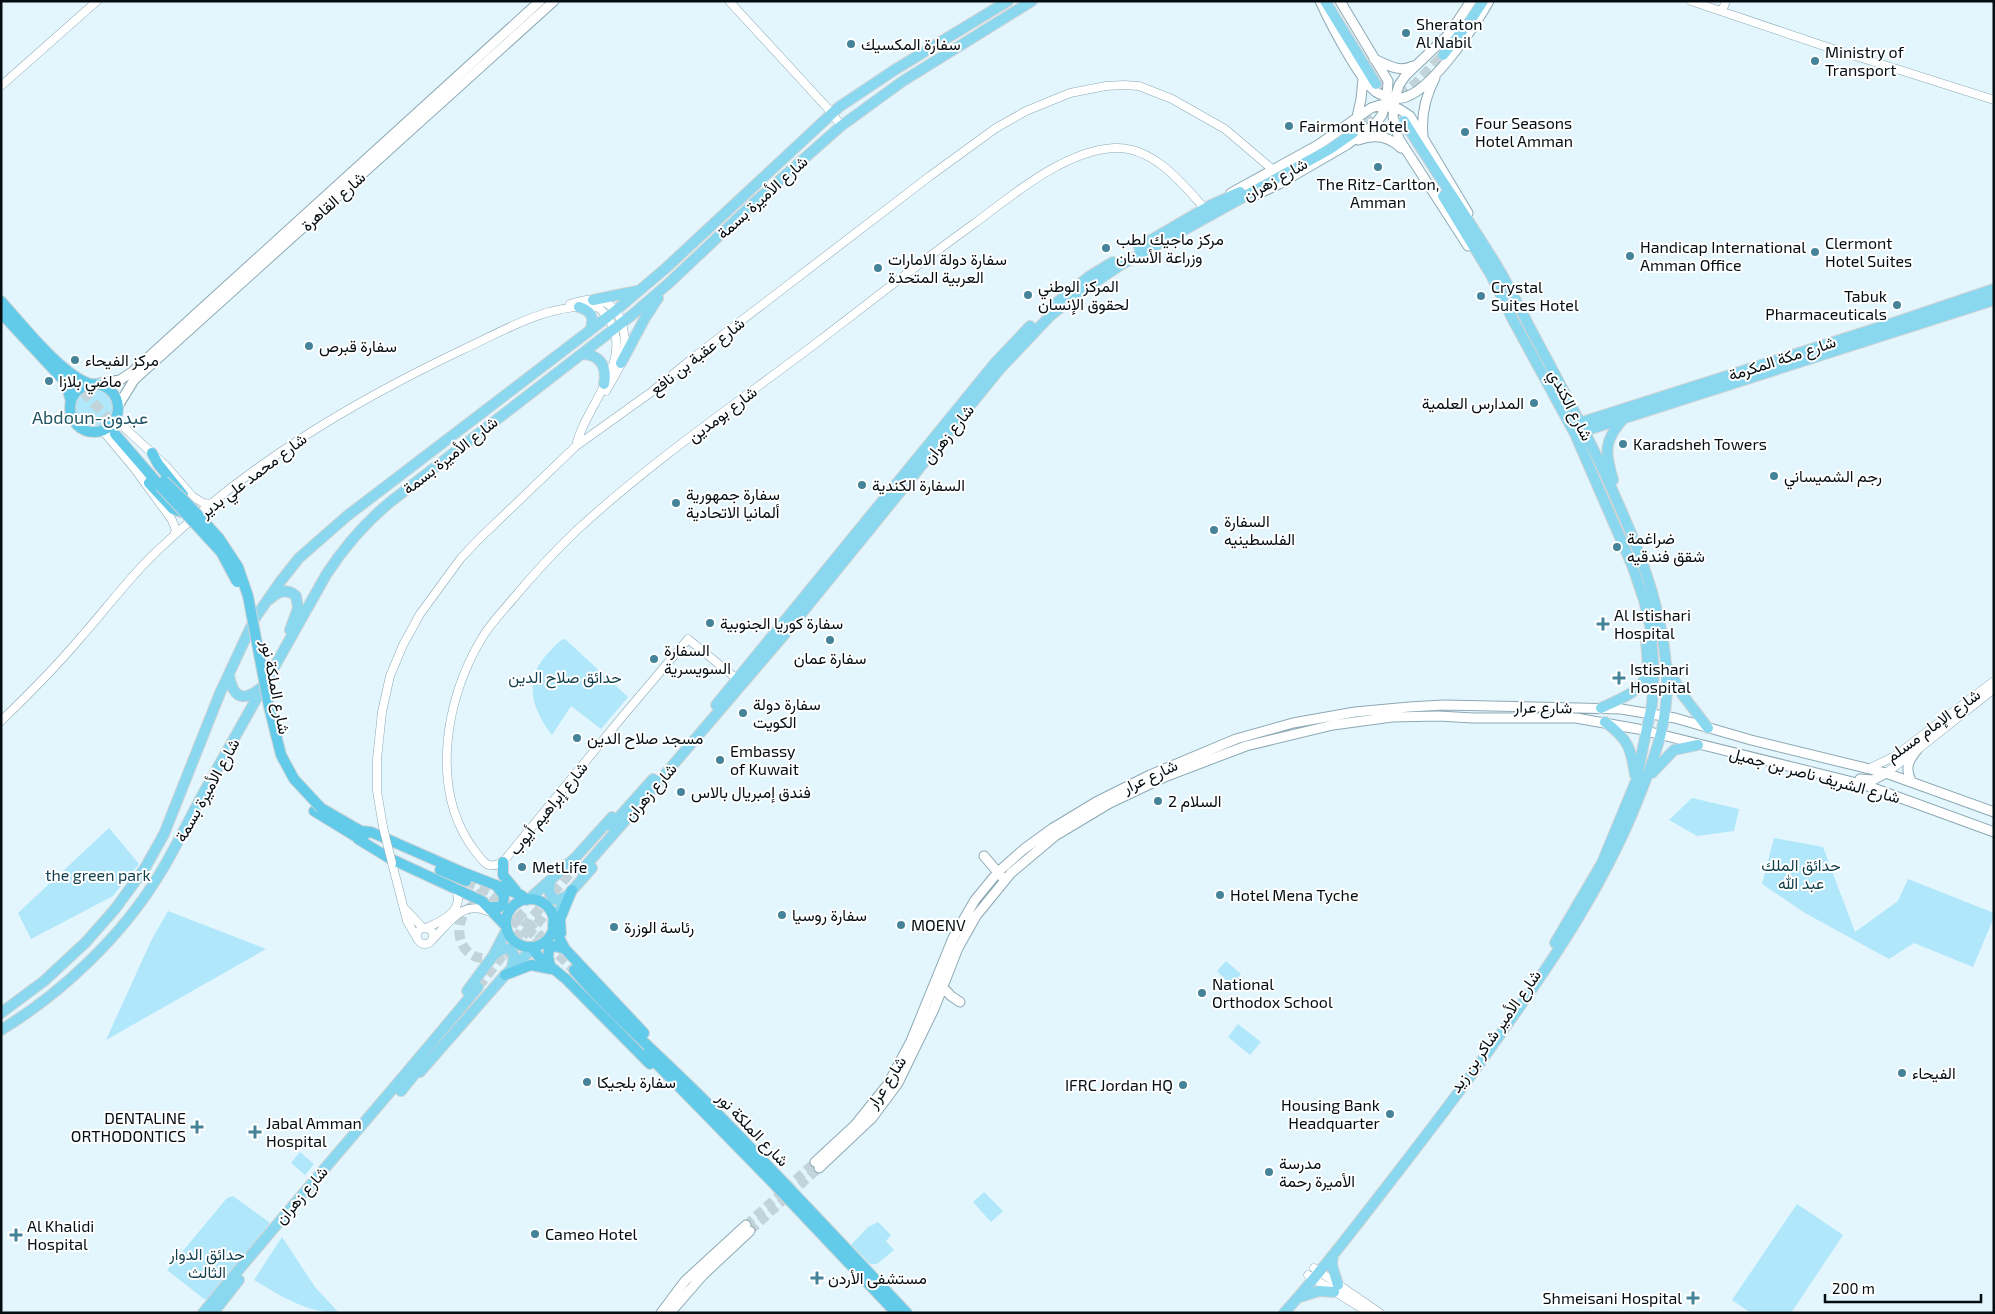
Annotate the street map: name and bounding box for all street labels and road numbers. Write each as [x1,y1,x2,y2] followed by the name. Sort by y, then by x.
[713,151,813,244] street label: شارع الأميرة بسمة
[1239,153,1312,207] street label: شارع زهران
[297,167,371,237] street label: شارع القاهرة
[646,313,750,401] street label: شارع عقبة بن نافع
[1726,331,1839,387] street label: شارع مكة المكرمة
[1541,366,1597,446] street label: شارع الكندي
[683,381,762,448] street label: شارع بومدين
[918,400,980,469] street label: شارع زهران
[398,412,503,500] street label: شارع الأميرة بسمة
[195,428,313,526] street label: شارع محمد علي بدير
[255,637,295,736] street label: شارع الملكة نور
[1882,684,1985,768] street label: شارع الإمام مسلم
[1513,696,1572,720] street label: شارع عرار
[170,735,245,846] street label: شارع الأميرة بسمة
[1727,743,1903,809] street label: شارع الشريف ناصر بن جميل
[1118,755,1182,800] street label: شارع عرار
[504,757,593,860] street label: شارع إبراهيم أيوب
[619,759,682,827] street label: شارع زهران
[1445,966,1547,1098] street label: شارع الأمير شاكر بن زيد
[861,1052,912,1114] street label: شارع عرار
[710,1087,793,1172] street label: شارع الملكة نور
[270,1162,333,1230] street label: شارع زهران

